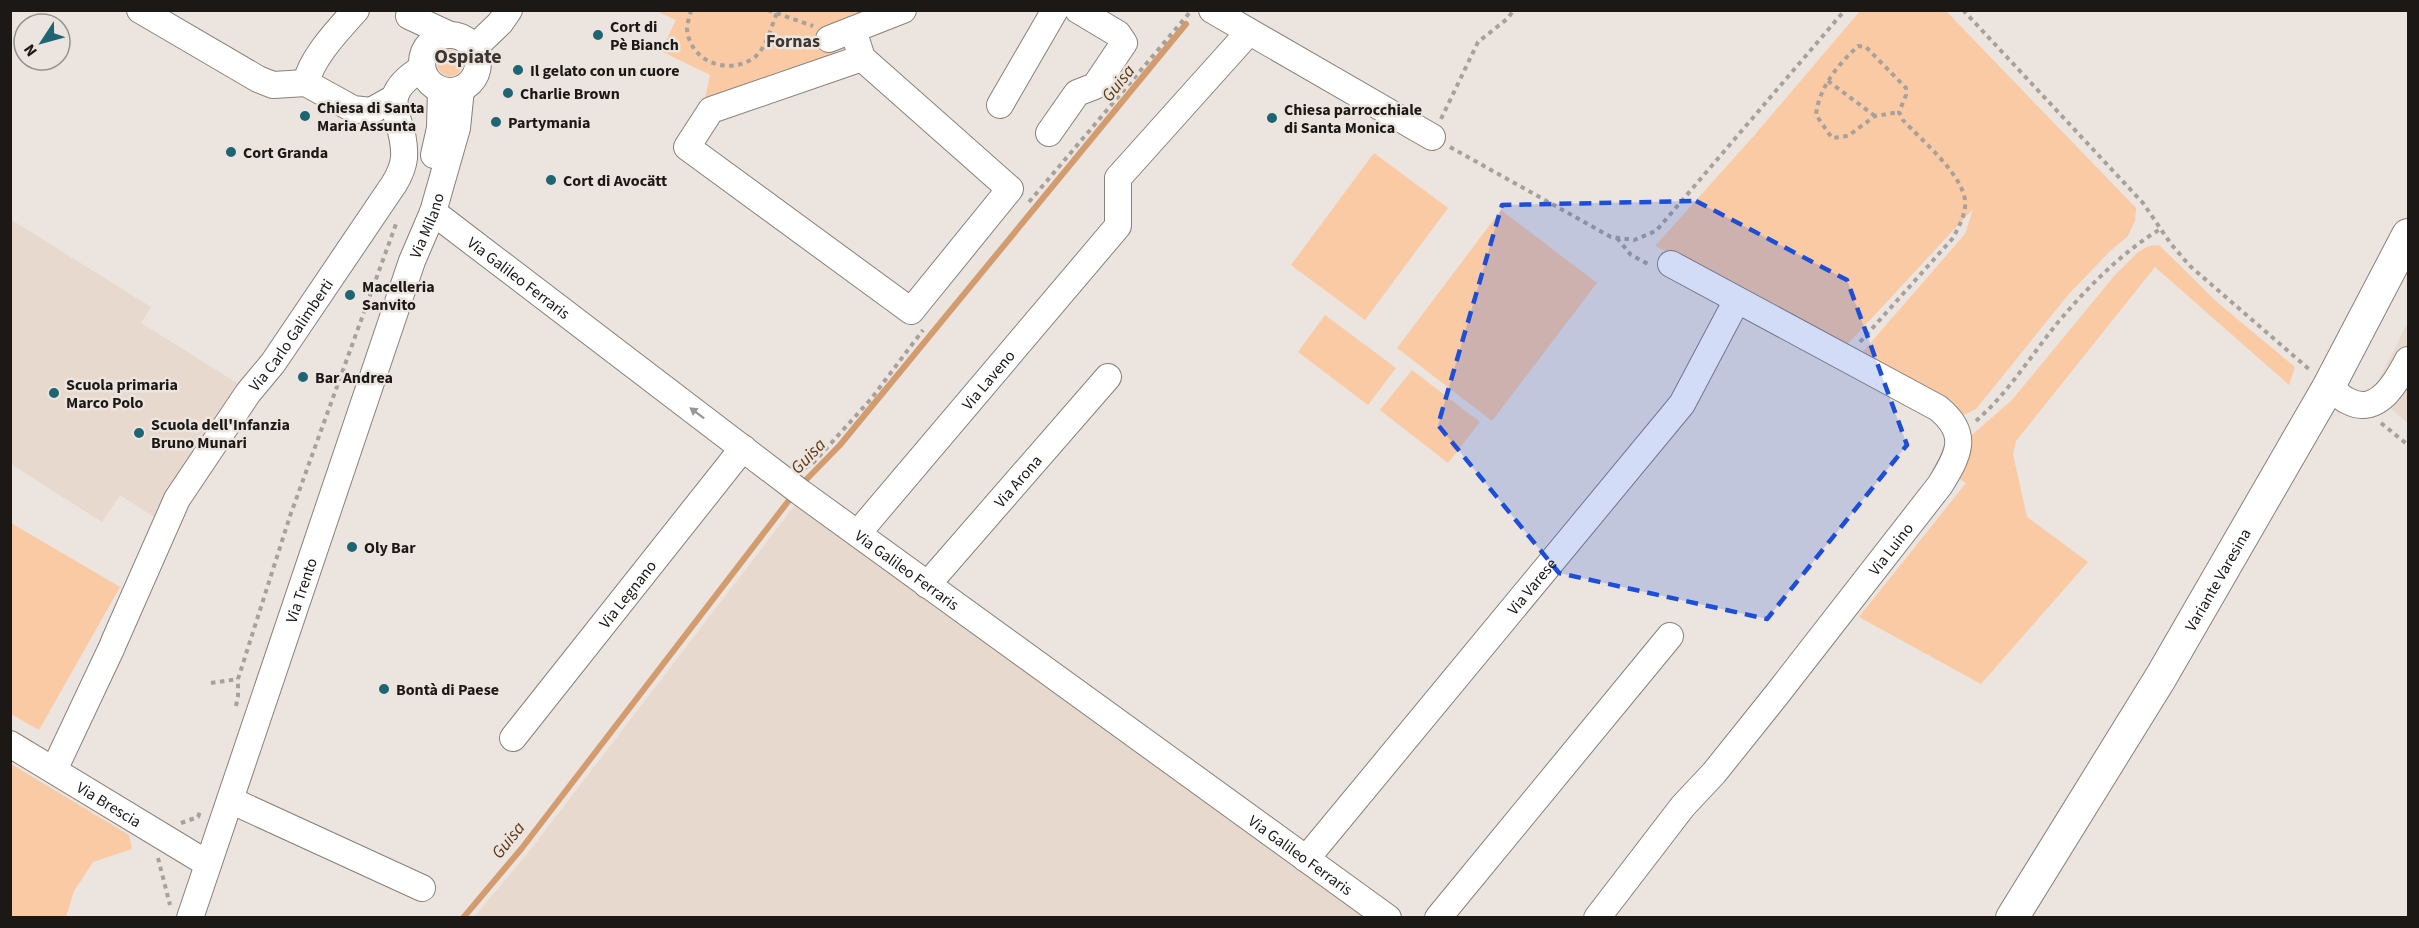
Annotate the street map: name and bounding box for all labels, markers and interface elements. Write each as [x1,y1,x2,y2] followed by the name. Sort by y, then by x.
[12,12,72,72] north arrow
[610,16,679,56] place label: Cort di Pè Bianch
[591,28,605,42] marker: Cort di Pè Bianch
[766,29,820,54] district label: Fornas
[19,39,43,61] text: N
[434,43,502,71] district label: Ospiate
[1096,59,1141,107] water label: Guisa
[530,60,679,82] place label: Il gelato con un cuore
[511,63,525,77] marker: Il gelato con un cuore
[520,83,620,105] place label: Charlie Brown
[501,86,515,100] marker: Charlie Brown
[317,97,424,137] place label: Chiesa di Santa Maria Assunta
[1284,99,1422,139] place label: Chiesa parrocchiale di Santa Monica
[298,109,312,123] marker: Chiesa di Santa Maria Assunta
[1265,111,1279,125] marker: Chiesa parrocchiale di Santa Monica
[508,112,590,134] place label: Partymania
[489,115,503,129] marker: Partymania
[243,142,328,164] place label: Cort Granda
[224,145,238,159] marker: Cort Granda
[563,170,667,192] place label: Cort di Avocätt
[544,173,558,187] marker: Cort di Avocätt
[404,190,450,262] street label: Via Milano
[462,232,574,325] street label: Via Galileo Ferraris
[244,275,339,396] street label: Via Carlo Galimberti
[362,276,435,316] place label: Macelleria Sanvito
[343,288,357,302] marker: Macelleria Sanvito
[957,346,1020,415] street label: Via Laveno
[315,367,393,389] place label: Bar Andrea
[296,370,310,384] marker: Bar Andrea
[66,374,178,414] place label: Scuola primaria Marco Polo
[47,386,61,400] marker: Scuola primaria Marco Polo
[689,408,704,420] one-way arrow
[151,414,290,454] place label: Scuola dell'Infanzia Bruno Munari
[132,426,146,440] marker: Scuola dell'Infanzia Bruno Munari
[785,433,832,480] water label: Guisa
[989,451,1047,513] street label: Via Arona
[1864,518,1919,580] street label: Via Luino
[2180,524,2257,635] street label: Variante Varesina
[850,525,964,616] street label: Via Galileo Ferraris
[364,537,416,559] place label: Oly Bar
[345,540,359,554] marker: Oly Bar
[1502,554,1562,620] street label: Via Varese
[281,555,323,626] street label: Via Trento
[594,556,662,633] street label: Via Legnano
[396,679,499,701] place label: Bontà di Paese
[377,682,391,696] marker: Bontà di Paese
[72,777,145,833] street label: Via Brescia
[1244,810,1357,901] street label: Via Galileo Ferraris
[486,816,531,864] water label: Guisa

